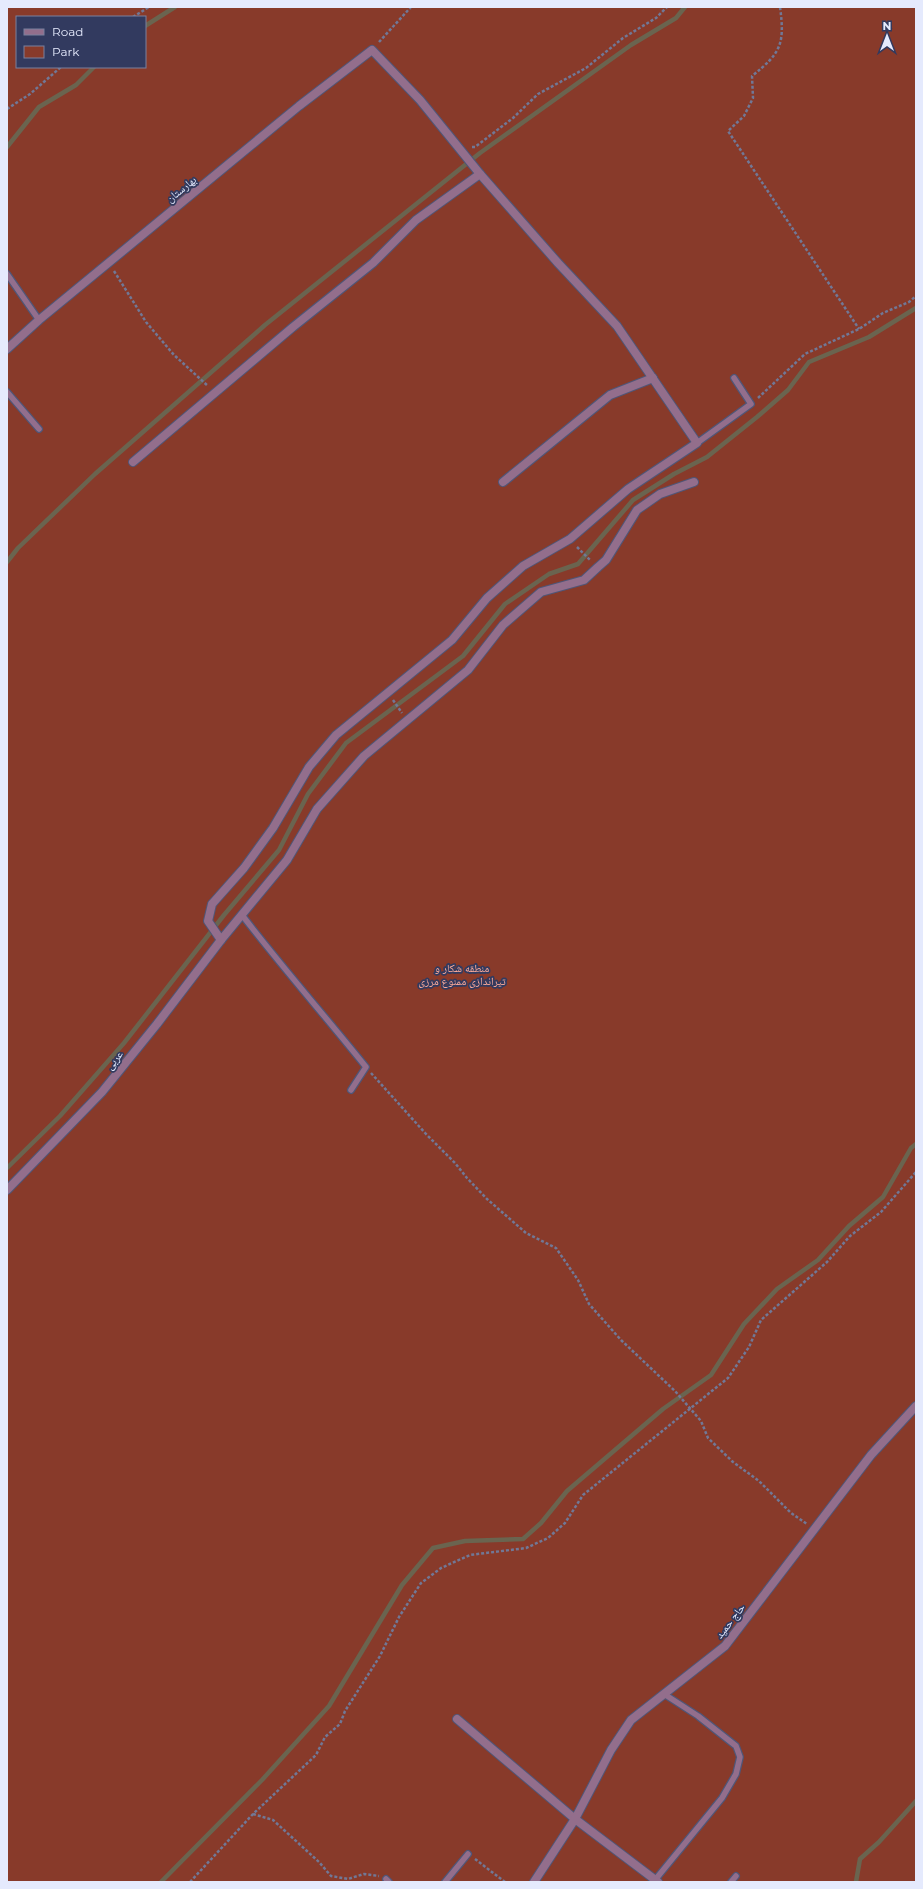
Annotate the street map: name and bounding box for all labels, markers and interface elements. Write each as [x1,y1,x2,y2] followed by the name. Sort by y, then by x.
[16,16,146,68] legend
[867,16,907,56] north arrow
[883,19,891,33] text: N
[52,24,83,39] text: Road
[52,44,80,59] text: Park
[163,173,199,205] street label: بهارستان
[418,961,507,988] park label: منطقه شکار و تیراندازی ممنوع مرزی
[102,1047,126,1072] street label: عربی
[712,1601,748,1641] street label: حاج حمید

